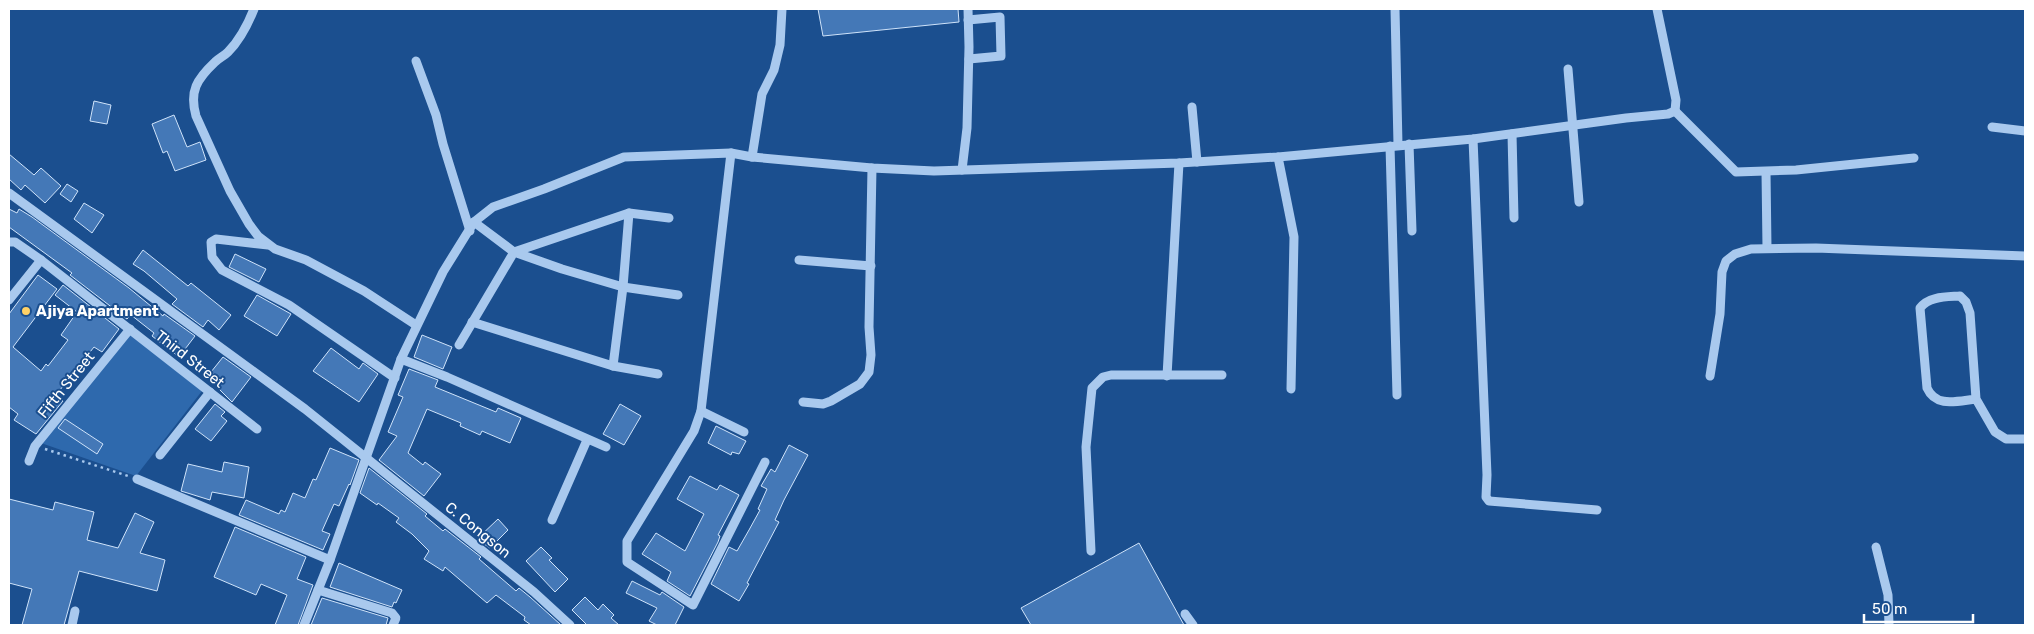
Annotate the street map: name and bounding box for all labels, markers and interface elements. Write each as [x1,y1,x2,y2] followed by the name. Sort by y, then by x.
[36,302,159,320] place label: Ajiya Apartment
[20,305,32,317] marker: Ajiya Apartment
[152,326,228,392] street label: Third Street
[34,348,98,422] street label: Fifth Street
[442,498,514,562] street label: C. Congson
[1864,592,1973,624] scale bar
[1872,600,1907,618] text: 50 m

